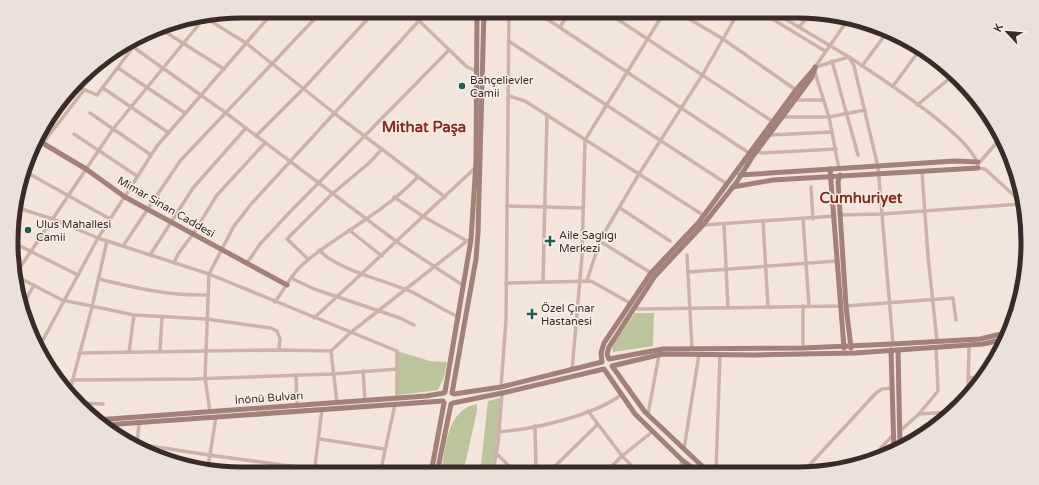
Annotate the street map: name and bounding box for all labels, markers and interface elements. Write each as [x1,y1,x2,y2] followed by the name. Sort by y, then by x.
[987,12,1027,52] north arrow
[991,21,1006,34] text: K
[470,74,534,100] place label: Bahçelievler Camii
[457,81,467,91] marker: Bahçelievler Camii
[382,118,466,137] district label: Mithat Paşa
[115,174,217,240] street label: Mimar Sinan Caddesi
[819,189,903,208] district label: Cumhuriyet
[36,218,111,244] place label: Ulus Mahallesi Camii
[23,225,33,235] marker: Ulus Mahallesi Camii
[559,229,617,255] place label: Aile Saglıgı Merkezi
[544,235,556,247] marker: Aile Saglıgı Merkezi
[541,302,595,328] place label: Özel Çınar Hastanesi
[526,308,538,320] marker: Özel Çınar Hastanesi
[234,389,304,407] street label: İnönü Bulvarı

